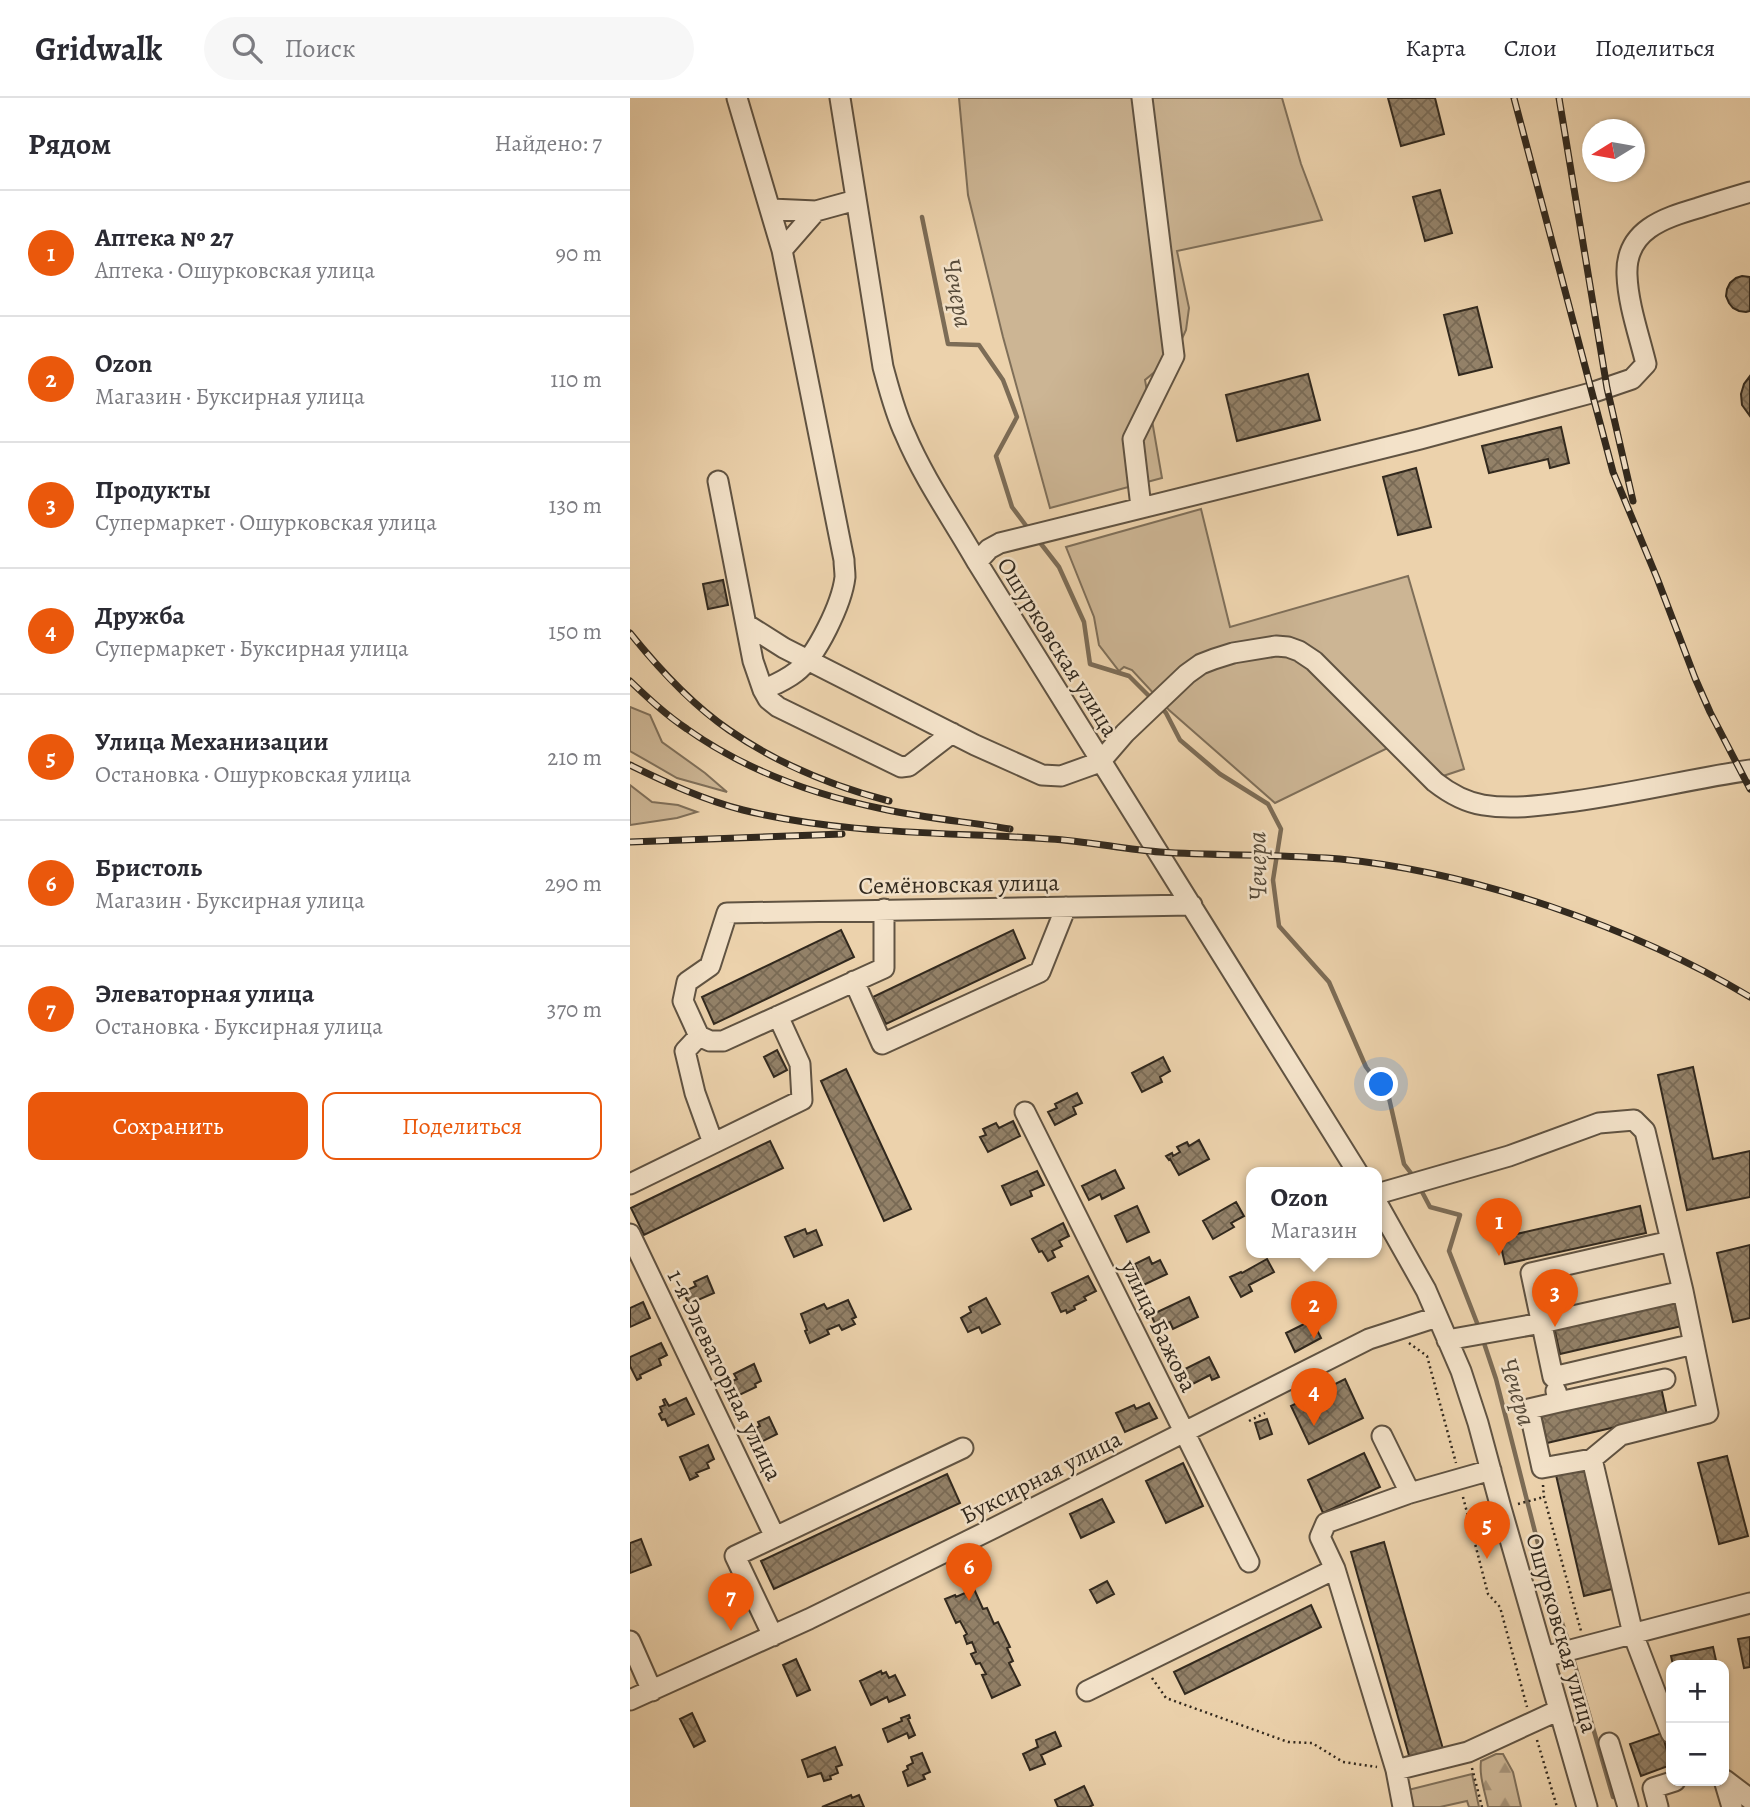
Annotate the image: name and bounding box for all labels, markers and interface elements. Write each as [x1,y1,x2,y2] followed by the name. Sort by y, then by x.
[204,17,694,80] search box
[35,26,162,71] text: Gridwalk
[228,29,266,67] icon: search
[284,31,356,66] text: Поиск
[1405,32,1466,64] text: Карта
[1504,32,1557,64] text: Слои
[1595,32,1715,64] text: Поделиться
[1582,119,1645,182] north arrow
[28,124,111,164] text: Рядом
[495,128,602,159] text: Найдено: 7
[95,220,234,255] text: Аптека № 27
[47,238,55,269] text: 1
[556,238,602,269] text: 90 m
[95,255,375,286] text: Аптека · Ошурковская улица
[934,256,981,331] water label: Чечера
[95,346,153,381] text: Ozon
[45,364,57,395] text: 2
[550,364,602,395] text: 110 m
[95,381,365,412] text: Магазин · Буксирная улица
[95,472,211,507] text: Продукты
[46,490,56,521] text: 3
[549,490,602,521] text: 130 m
[95,507,437,538] text: Супермаркет · Ошурковская улица
[990,551,1126,743] street label: Ошурковская улица
[95,598,185,633] text: Дружба
[46,616,56,647] text: 4
[548,616,602,647] text: 150 m
[95,633,409,664] text: Супермаркет · Буксирная улица
[95,724,329,759] text: Улица Механизации
[46,742,56,773] text: 5
[547,742,602,773] text: 210 m
[95,759,411,790] text: Остановка · Ошурковская улица
[1239,831,1276,901] water label: Чечера
[95,850,202,885] text: Бристоль
[858,866,1060,902] street label: Семёновская улица
[46,868,56,899] text: 6
[545,868,602,899] text: 290 m
[95,885,365,916] text: Магазин · Буксирная улица
[95,976,314,1011] text: Элеваторная улица
[46,994,56,1025] text: 7
[547,994,602,1025] text: 370 m
[95,1011,383,1042] text: Остановка · Буксирная улица
[1364,1067,1398,1101] your location
[28,1092,308,1160] button: Сохранить
[322,1092,602,1160] button: Поделиться
[1246,1167,1382,1258] popup
[1271,1180,1328,1215] text: Ozon
[1476,1198,1522,1256] pin: 1
[1271,1215,1357,1246] text: Магазин
[1113,1254,1205,1398] street label: улица Бажова
[660,1264,790,1486] street label: 1-я Элеваторная улица
[1532,1269,1578,1327] pin: 3
[1291,1281,1337,1339] pin: 2
[1491,1354,1544,1430] water label: Чечера
[1291,1368,1337,1426] pin: 4
[955,1423,1127,1531] street label: Буксирная улица
[1464,1501,1510,1559] pin: 5
[1518,1529,1606,1737] street label: Ошурковская улица
[946,1543,992,1601] pin: 6
[708,1573,754,1631] pin: 7
[1666,1660,1729,1786] map controls
[1666,1660,1729,1723] button: +
[1666,1723,1729,1786] button: −

